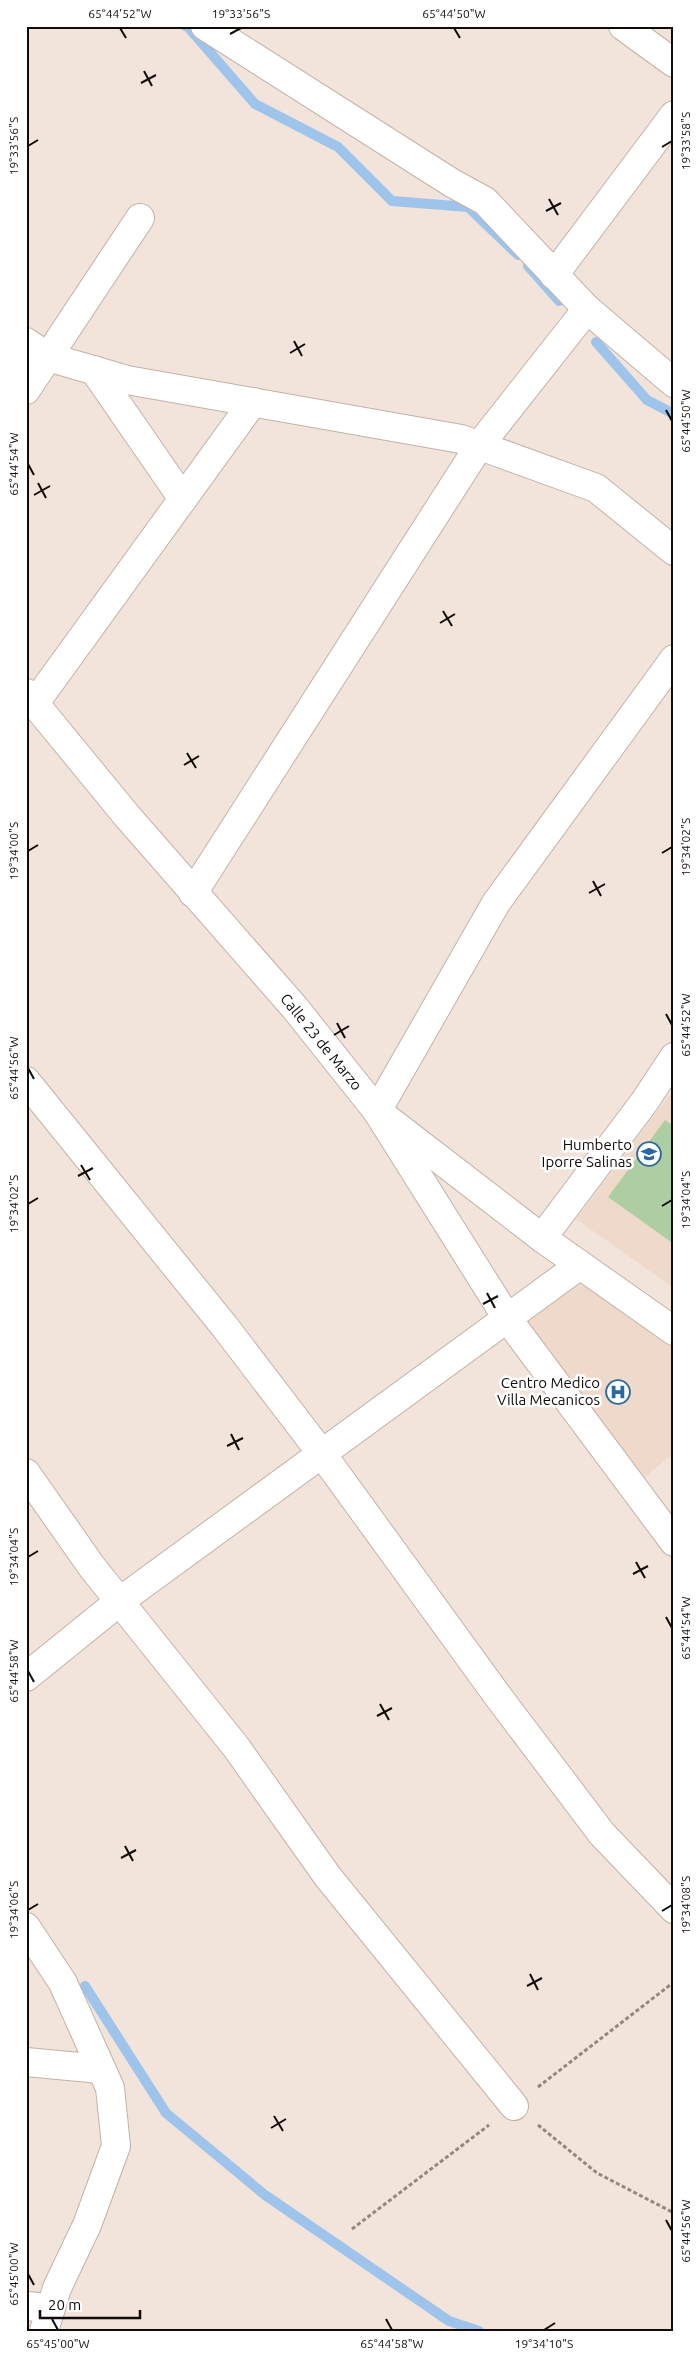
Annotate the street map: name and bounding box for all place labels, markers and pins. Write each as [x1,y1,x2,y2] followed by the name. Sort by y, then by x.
[542,1136,632,1170] place label: Humberto Iporre Salinas
[636,1141,662,1167] school or university icon: Humberto Iporre Salinas
[497,1374,600,1408] place label: Centro Medico Villa Mecanicos
[605,1379,631,1405] hospital icon: Centro Medico Villa Mecanicos

